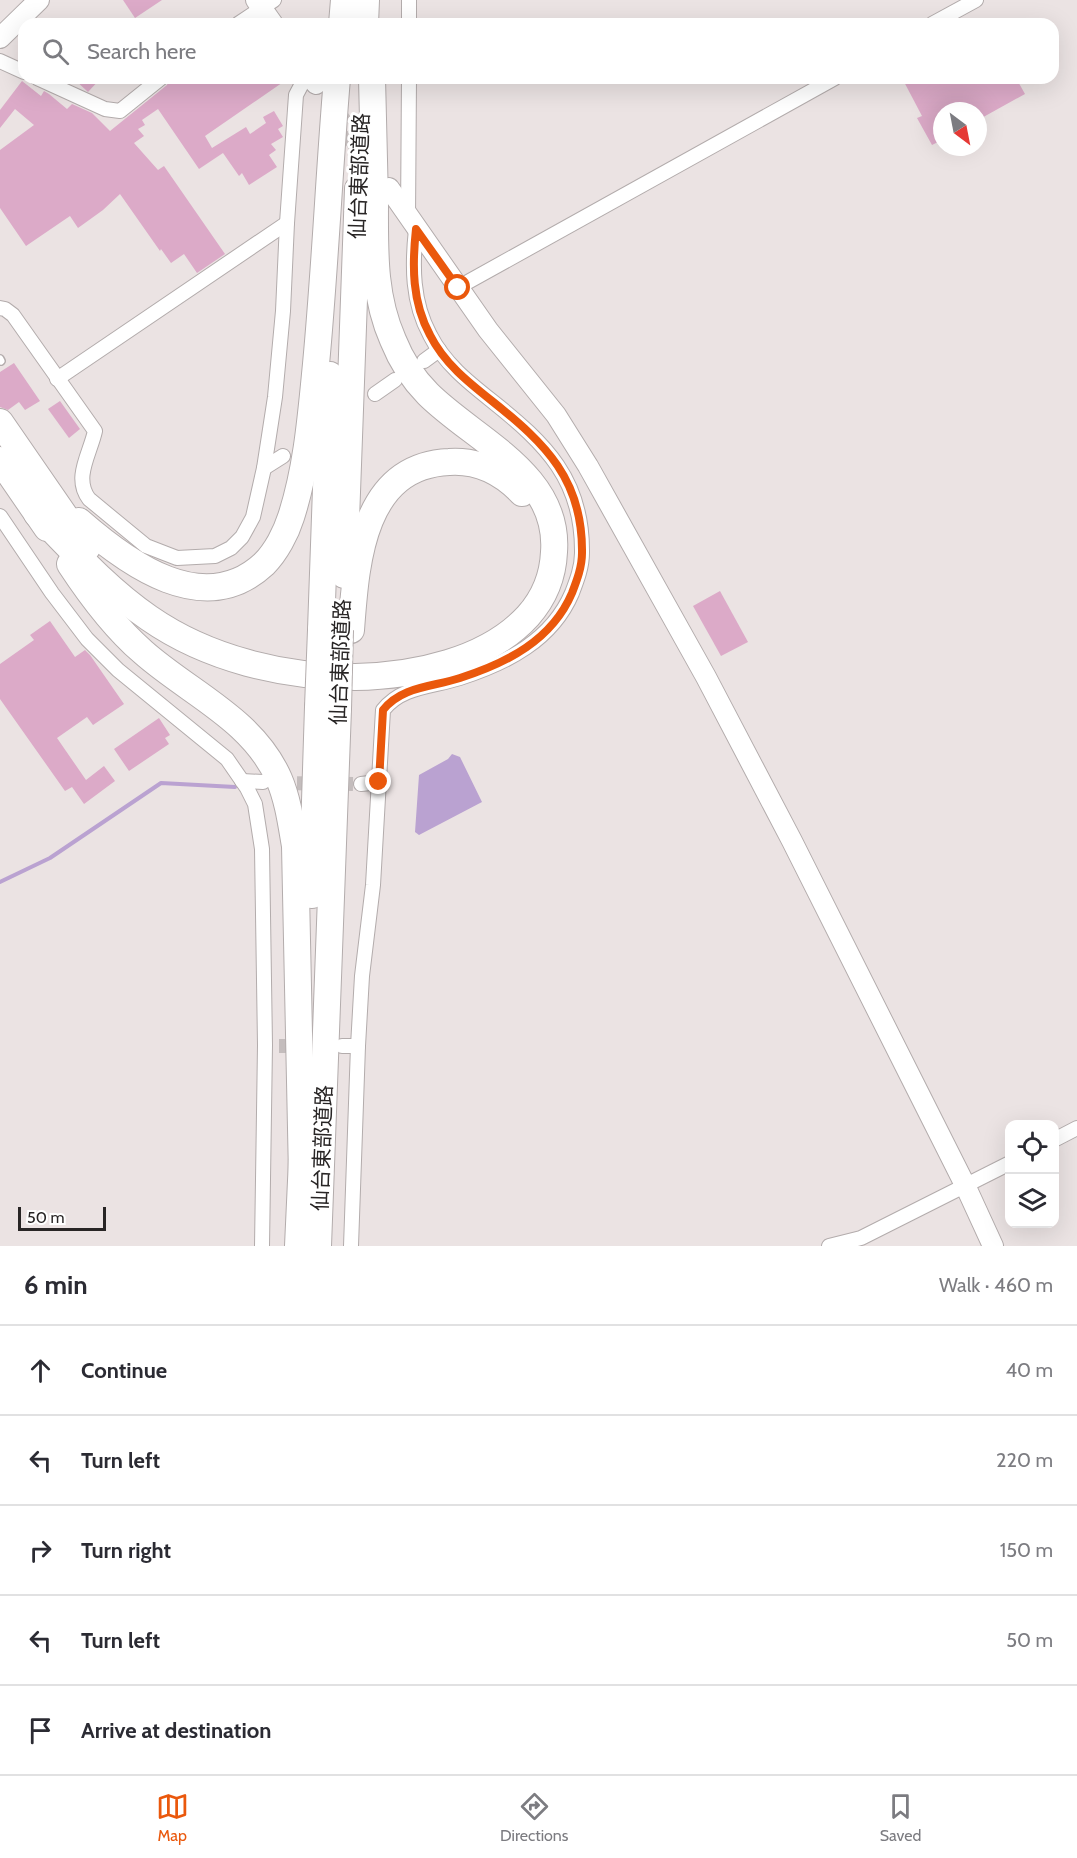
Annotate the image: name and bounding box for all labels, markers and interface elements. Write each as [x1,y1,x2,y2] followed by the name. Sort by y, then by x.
[18,18,1059,84] search box
[39,35,72,68] icon: search
[87,38,196,65] text: Search here
[933,102,987,156] north arrow
[344,113,374,239] street label: 仙台東部道路
[444,274,470,300] route start
[325,599,355,725] street label: 仙台東部道路
[365,768,391,794] route end
[307,1085,337,1211] street label: 仙台東部道路
[1005,1120,1059,1228] map controls
[1005,1120,1059,1174] button: locate
[1005,1174,1059,1228] button: layers
[18,1204,106,1232] scale bar
[27,1208,64,1227] text: 50 m
[24,1269,88,1301] text: 6 min
[939,1273,1053,1297] text: Walk · 460 m
[24,1354,57,1387] icon: ahead
[81,1357,167,1384] text: Continue
[1005,1358,1053,1382] text: 40 m
[24,1444,57,1477] icon: left
[81,1447,160,1474] text: Turn left
[996,1448,1053,1472] text: 220 m
[24,1534,57,1567] icon: right
[81,1537,171,1564] text: Turn right
[1000,1538,1053,1562] text: 150 m
[24,1624,57,1657] icon: left
[81,1627,160,1654] text: Turn left
[1006,1628,1053,1652] text: 50 m
[24,1714,57,1747] icon: arrive
[81,1717,271,1744] text: Arrive at destination
[156,1790,189,1845] tab: Map
[500,1790,568,1845] tab: Directions
[880,1790,921,1845] tab: Saved

